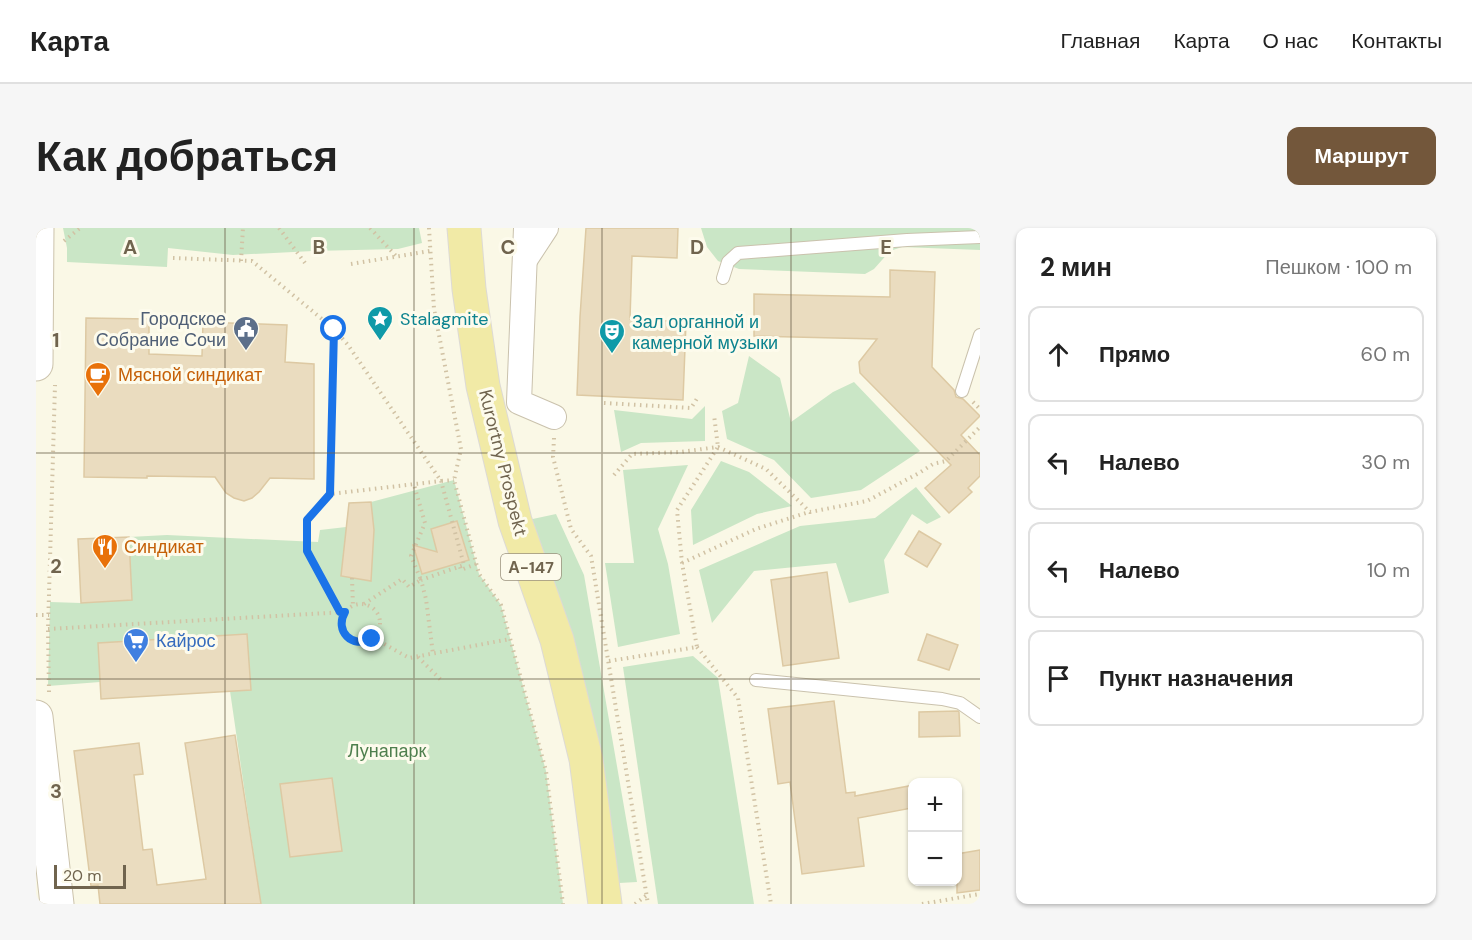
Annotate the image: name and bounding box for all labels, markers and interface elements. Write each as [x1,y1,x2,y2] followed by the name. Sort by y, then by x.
[30,23,109,60] text: Карта
[1060,27,1140,55] text: Главная
[1173,27,1230,55] text: Карта
[1263,27,1318,55] text: О нас
[1351,27,1442,55] text: Контакты
[1287,127,1436,185] button: Маршрут
[36,129,338,184] text: Как добраться
[123,234,137,260] text: A
[313,234,325,260] text: B
[501,234,515,260] text: C
[690,234,704,260] text: D
[880,234,892,260] text: E
[1040,250,1112,284] text: 2 мин
[1265,254,1412,280] text: Пешком · 100 m
[365,304,395,342] place icon: Stalagmite
[96,307,226,352] place label: Городское Собрание Сочи
[400,307,489,331] place label: Stalagmite
[632,310,778,355] place label: Зал органной и камерной музыки
[231,314,261,352] public building icon: Городское Собрание Сочи
[320,315,346,341] route start
[597,317,627,355] theatre icon: Зал органной и камерной музыки
[52,327,60,353] text: 1
[1042,338,1075,371] icon: ahead
[1099,340,1170,369] text: Прямо
[1361,341,1410,367] text: 60 m
[83,360,113,398] cafe icon: Мясной синдикат
[118,363,262,387] place label: Мясной синдикат
[473,387,533,539] street label: Kurortny Prospekt
[1042,446,1075,479] icon: left
[1099,448,1180,477] text: Налево
[1361,449,1410,475] text: 30 m
[90,532,120,570] restaurant icon: Синдикат
[124,535,204,559] place label: Синдикат
[50,553,62,579] text: 2
[501,554,561,580] road number: А-147
[1042,554,1075,587] icon: left
[1099,556,1180,585] text: Налево
[1367,557,1410,583] text: 10 m
[358,625,384,651] route end
[121,626,151,664] supermarket icon: Кайрос
[156,629,216,653] place label: Кайрос
[1042,662,1075,695] icon: arrive
[1099,664,1294,693] text: Пункт назначения
[348,739,426,763] park label: Лунапарк
[50,778,62,804] text: 3
[908,778,962,886] map controls
[908,778,962,832] button: +
[908,832,962,886] button: −
[54,862,126,890] scale bar
[63,865,102,886] text: 20 m

